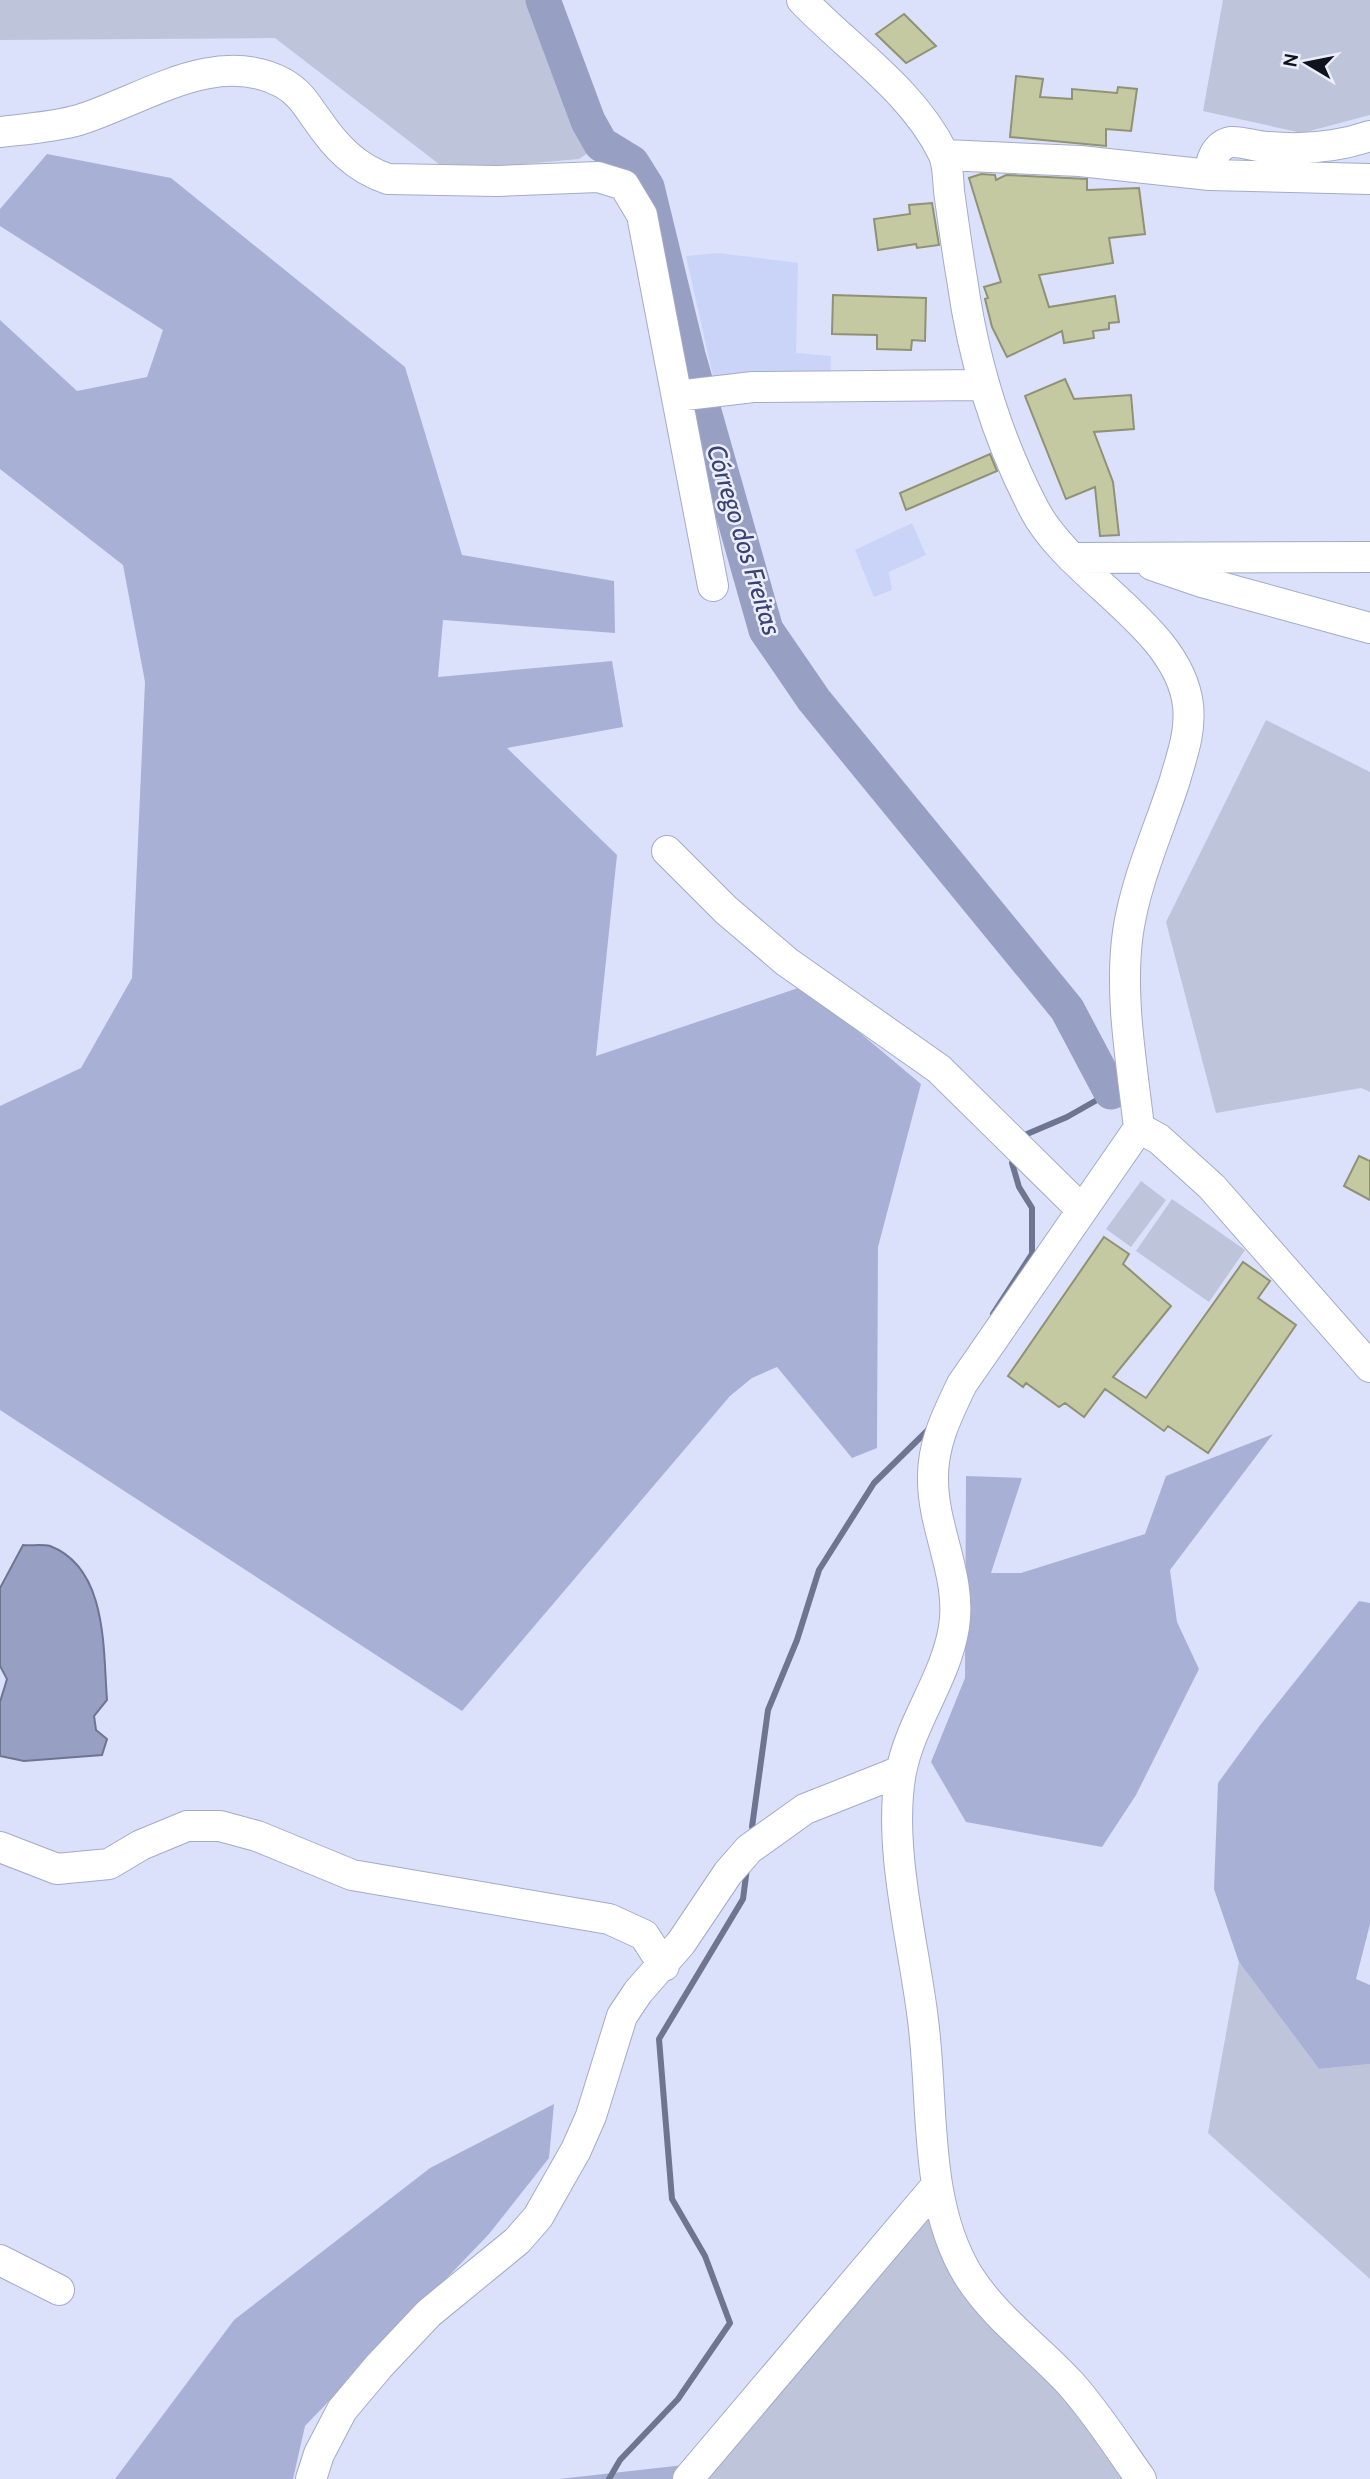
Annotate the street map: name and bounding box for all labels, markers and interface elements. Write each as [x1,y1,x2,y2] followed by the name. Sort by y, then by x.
[1272,28,1342,98] north arrow
[1278,52,1303,69] text: N
[700,441,788,639] water label: Córrego dos Freitas

